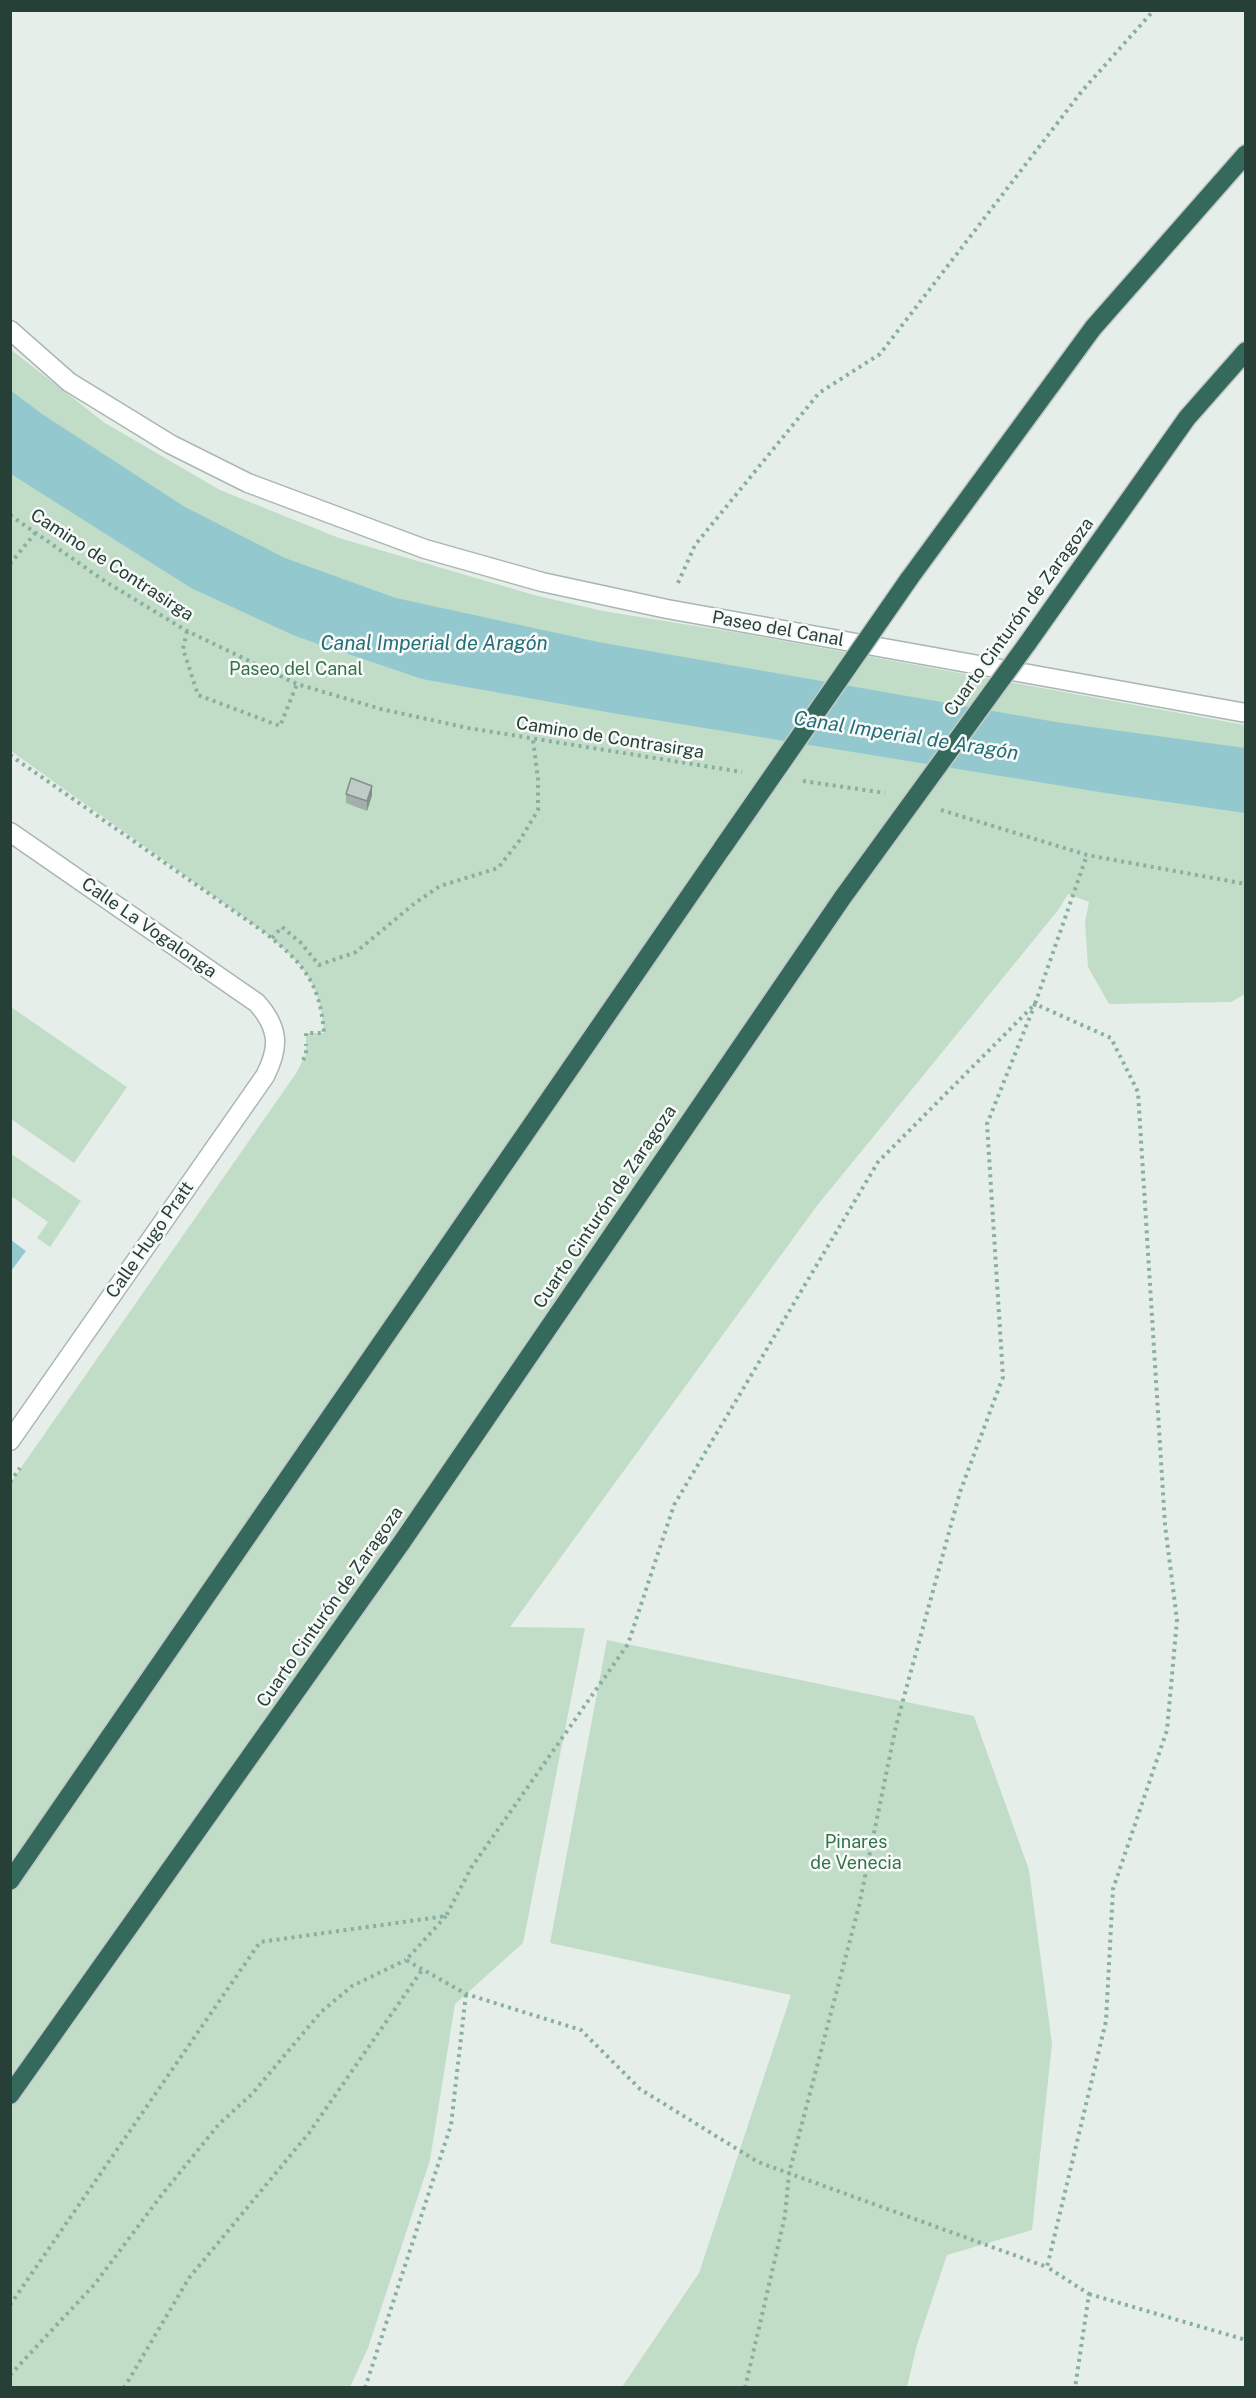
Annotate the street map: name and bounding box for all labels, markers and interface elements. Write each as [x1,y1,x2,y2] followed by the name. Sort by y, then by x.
[26,504,198,626] street label: Camino de Contrasirga
[940,513,1098,721] street label: Cuarto Cinturón de Zaragoza
[710,607,846,651] street label: Paseo del Canal
[320,632,548,656] water label: Canal Imperial de Aragón
[229,658,363,680] park label: Paseo del Canal
[792,706,1020,766] water label: Canal Imperial de Aragón
[514,712,706,764] street label: Camino de Contrasirga
[77,873,221,983] street label: Calle La Vogalonga
[529,1101,681,1313] street label: Cuarto Cinturón de Zaragoza
[102,1177,198,1303] street label: Calle Hugo Pratt
[252,1502,408,1712] street label: Cuarto Cinturón de Zaragoza
[810,1831,902,1874] park label: Pinares de Venecia

